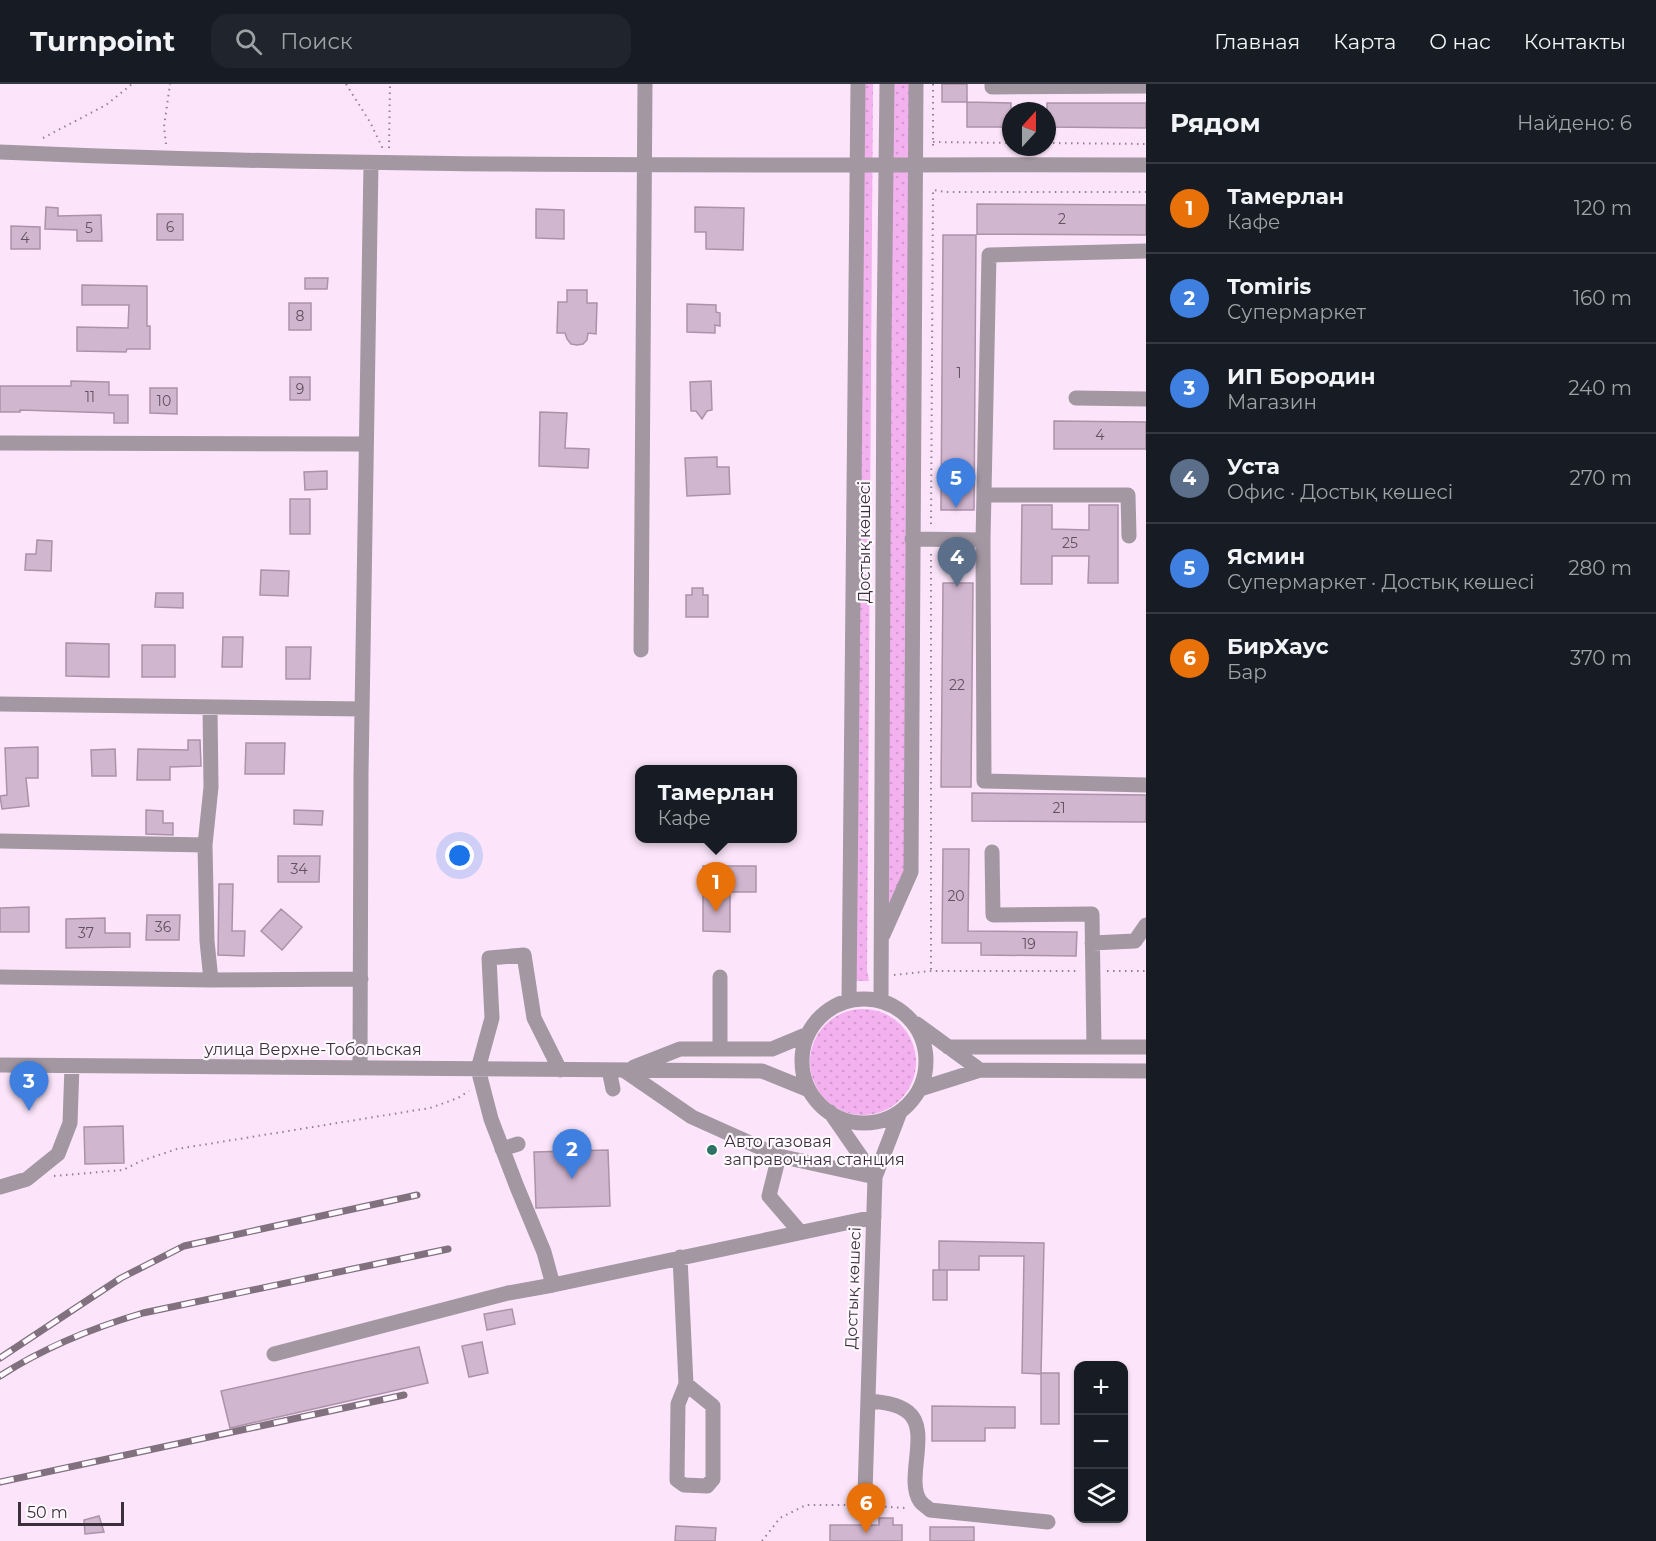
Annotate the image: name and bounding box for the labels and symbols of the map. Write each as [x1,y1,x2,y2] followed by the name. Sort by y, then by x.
[1002,102,1056,156] north arrow
[1058,210,1066,228] house number: 2
[166,218,175,236] house number: 6
[85,219,93,237] house number: 5
[20,229,30,247] house number: 4
[296,307,305,325] house number: 8
[956,364,962,382] house number: 1
[296,380,304,398] house number: 9
[85,388,95,406] house number: 11
[157,392,171,410] house number: 10
[1095,426,1105,444] house number: 4
[936,458,976,508] pin: 5
[855,481,874,603] street label: Достық көшесі
[1062,534,1078,552] house number: 25
[938,538,976,587] pin: 4
[949,676,965,694] house number: 22
[1052,799,1066,817] house number: 21
[445,841,474,870] your location
[290,860,308,878] house number: 34
[696,862,736,912] pin: 1
[947,887,965,905] house number: 20
[155,918,172,936] house number: 36
[78,924,94,942] house number: 37
[1022,935,1036,953] house number: 19
[203,1040,422,1059] street label: улица Верхне-Тобольская
[9,1062,48,1111] pin: 3
[552,1130,592,1179] pin: 2
[724,1132,905,1169] place label: Авто газовая заправочная станция
[705,1143,719,1157] marker: Авто газовая заправочная станция
[841,1226,865,1350] street label: Достық көшесі
[846,1484,886,1533] pin: 6
[18,1499,124,1526] scale bar

